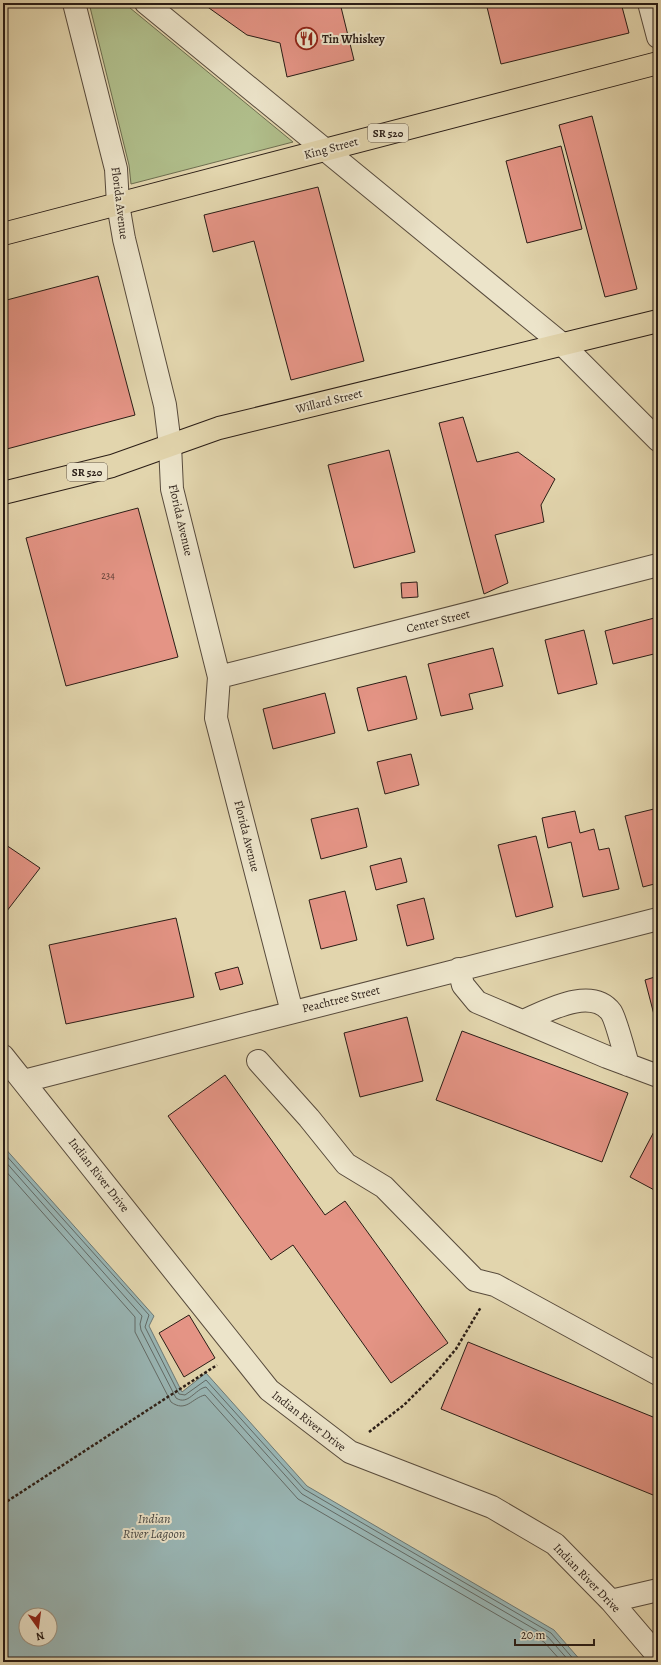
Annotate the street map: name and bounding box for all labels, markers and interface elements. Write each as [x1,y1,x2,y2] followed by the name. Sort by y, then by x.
[293,26,319,52] restaurant icon: Tin Whiskey
[322,31,385,47] place label: Tin Whiskey
[368,124,408,142] road number: SR 520
[302,133,360,163] street label: King Street
[108,166,132,240] street label: Florida Avenue
[293,385,364,417] street label: Willard Street
[67,463,107,481] road number: SR 520
[165,483,197,557] street label: Florida Avenue
[101,569,115,582] house number: 234
[405,605,472,637] street label: Center Street
[230,799,264,873] street label: Florida Avenue
[300,982,382,1016] street label: Peachtree Street
[65,1135,133,1215] street label: Indian River Drive
[269,1387,349,1455] street label: Indian River Drive
[123,1510,185,1542] water label: Indian River Lagoon
[550,1540,624,1616] street label: Indian River Drive
[18,1607,58,1647] north arrow
[515,1621,594,1647] scale bar
[521,1627,545,1643] text: 20 m
[35,1628,46,1644] text: N

